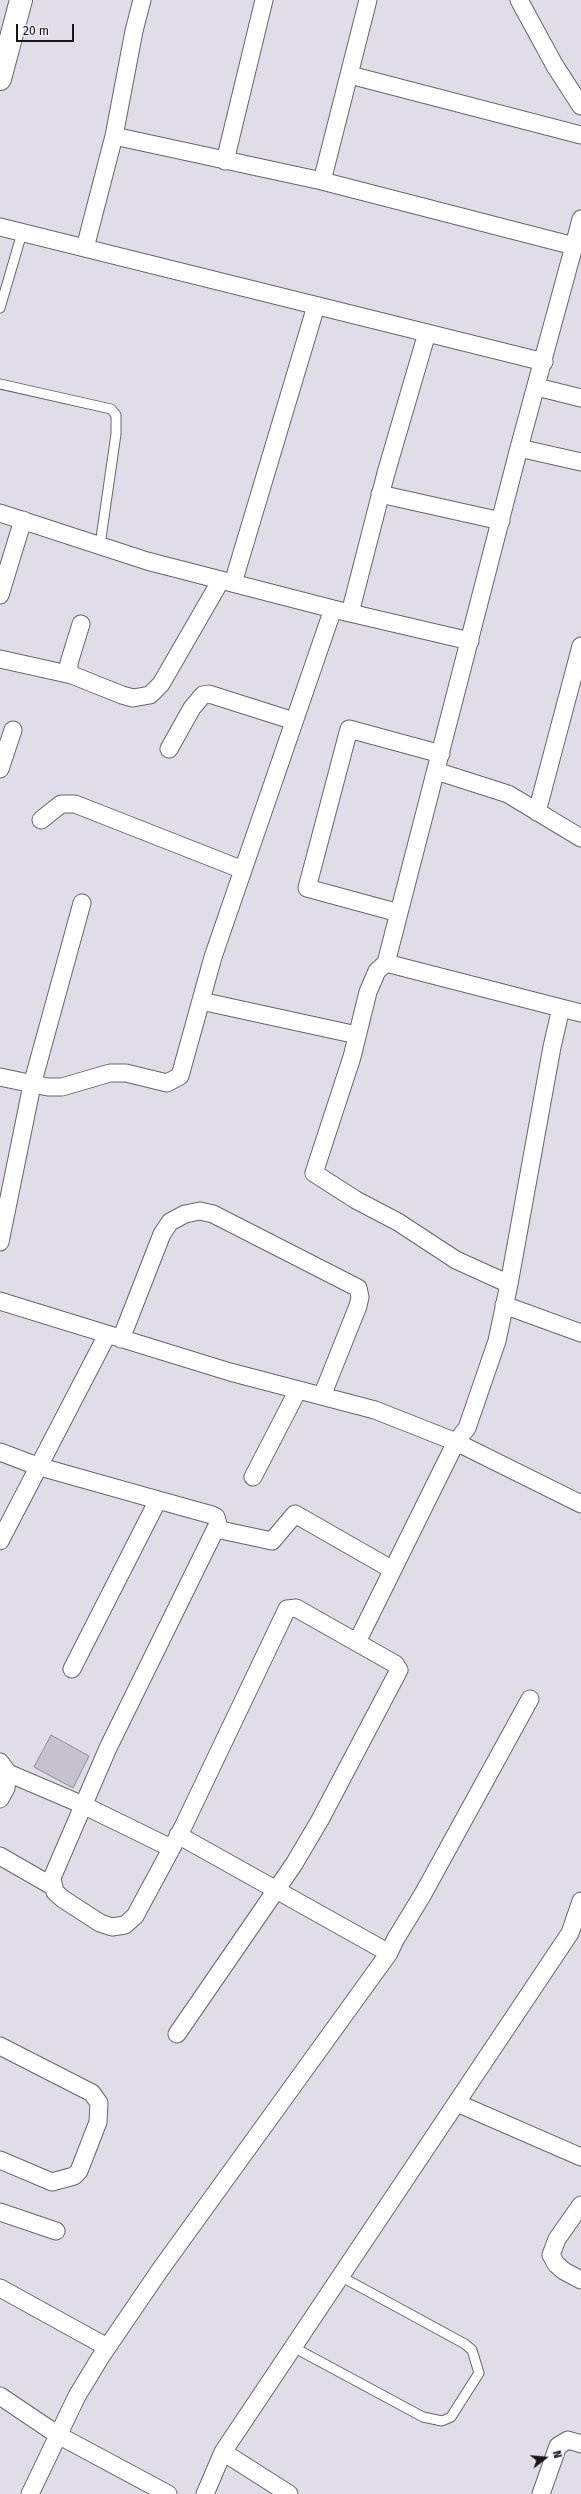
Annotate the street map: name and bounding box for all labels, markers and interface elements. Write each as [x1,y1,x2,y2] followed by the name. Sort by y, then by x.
[18,16,76,42] scale bar
[23,24,49,38] text: 20 m
[525,2438,565,2478] north arrow
[550,2449,564,2460] text: N

